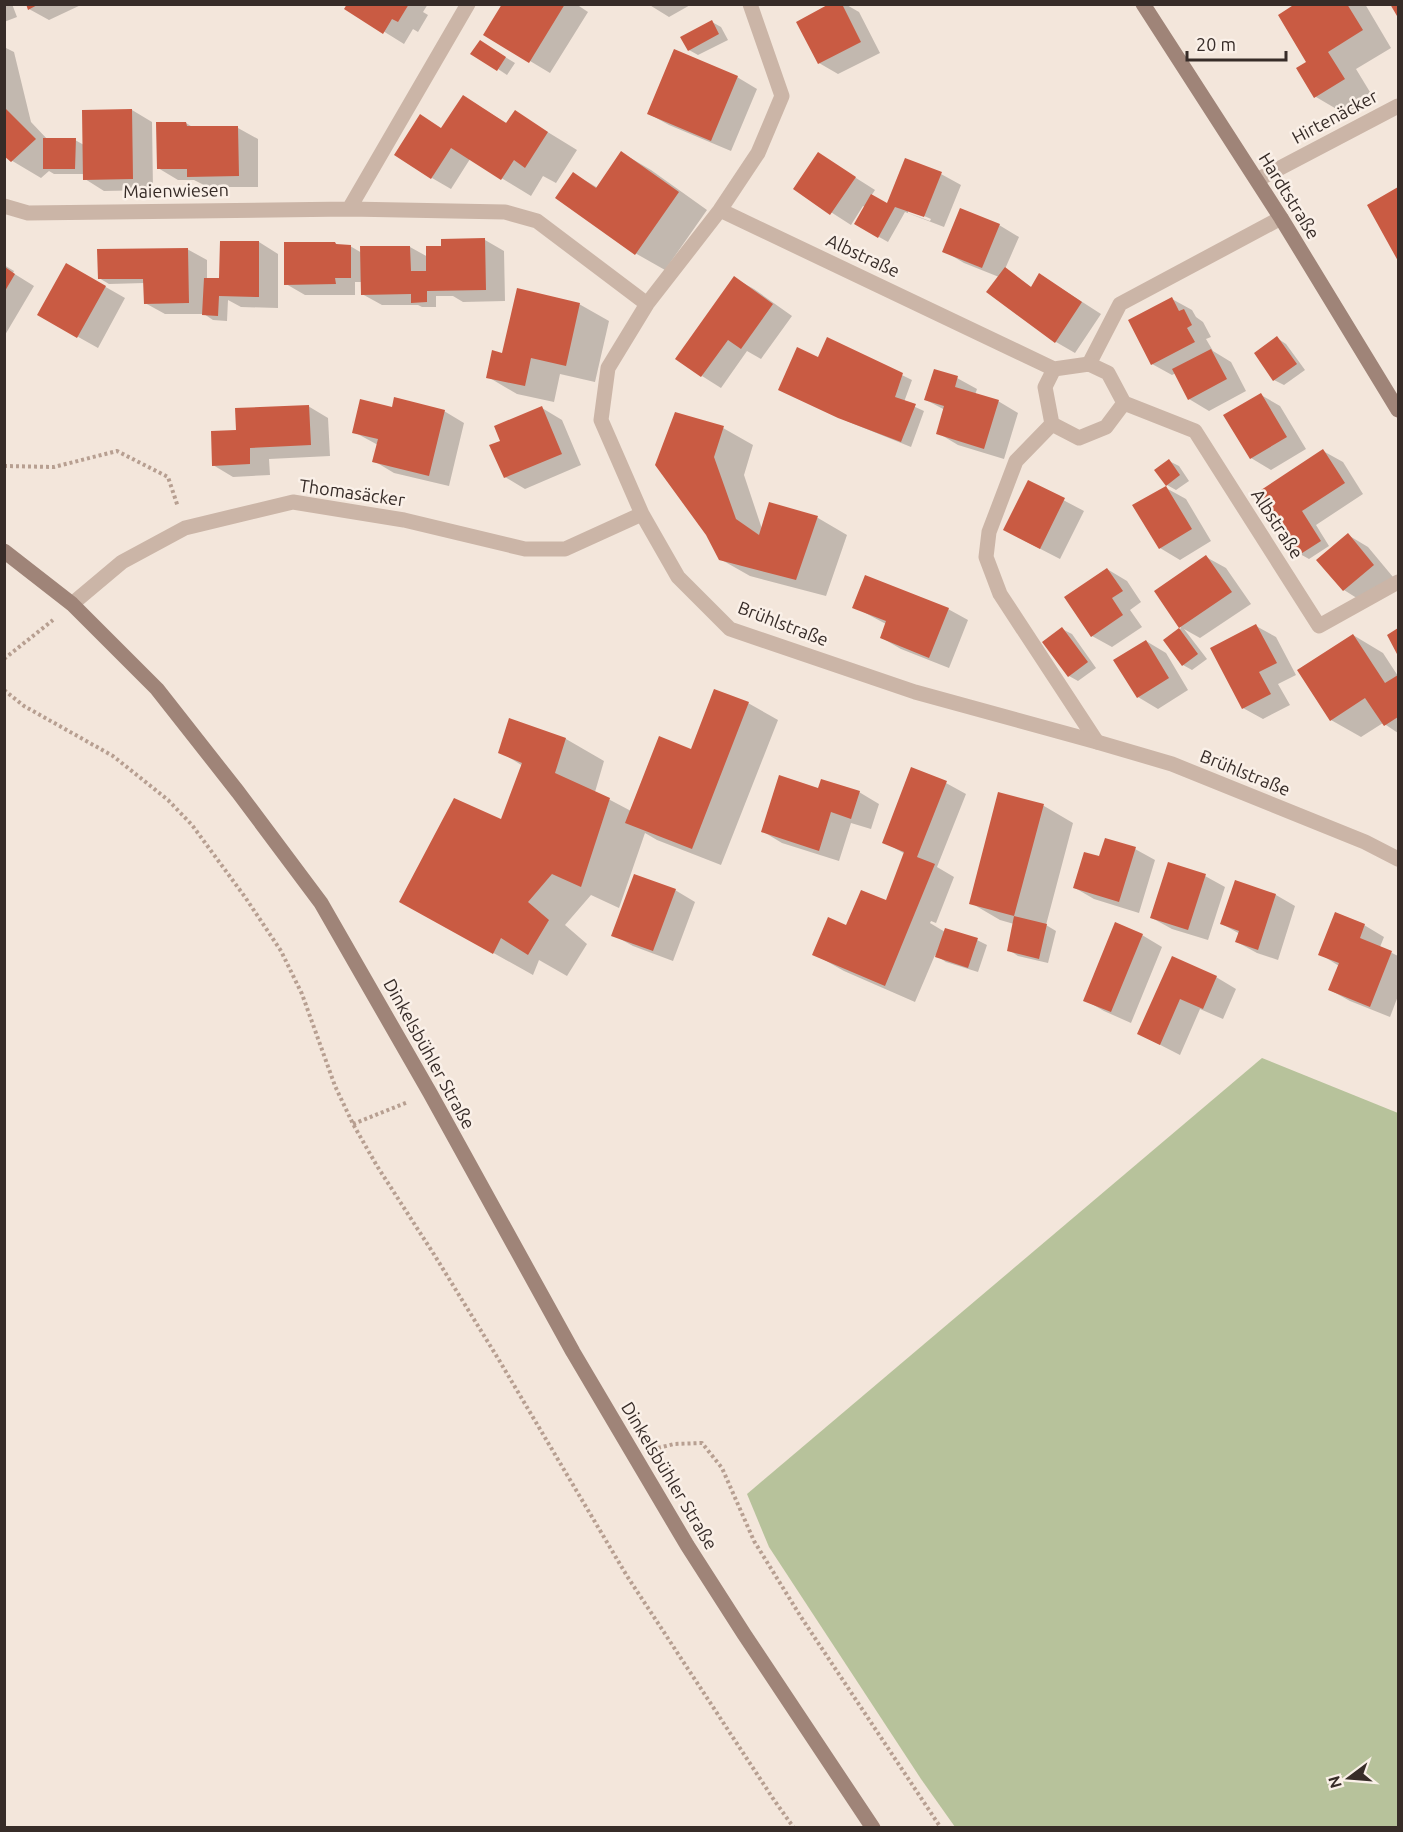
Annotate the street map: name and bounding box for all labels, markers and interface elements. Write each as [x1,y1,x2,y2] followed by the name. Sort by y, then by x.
[1187,24,1286,62] scale bar
[1196,34,1236,54] text: 20 m
[1288,85,1381,147] street label: Hirtenäcker
[1255,149,1324,242] street label: Hardtstraße
[123,179,229,201] street label: Maienwiesen
[824,229,903,281] street label: Albstraße
[298,475,406,509] street label: Thomasäcker
[1248,485,1308,562] street label: Albstraße
[735,597,831,649] street label: Brühlstraße
[1197,745,1293,799] street label: Brühlstraße
[380,975,480,1132] street label: Dinkelsbühler Straße
[618,1398,722,1553] street label: Dinkelsbühler Straße
[1319,1748,1379,1808] north arrow
[1324,1774,1345,1790] text: N

